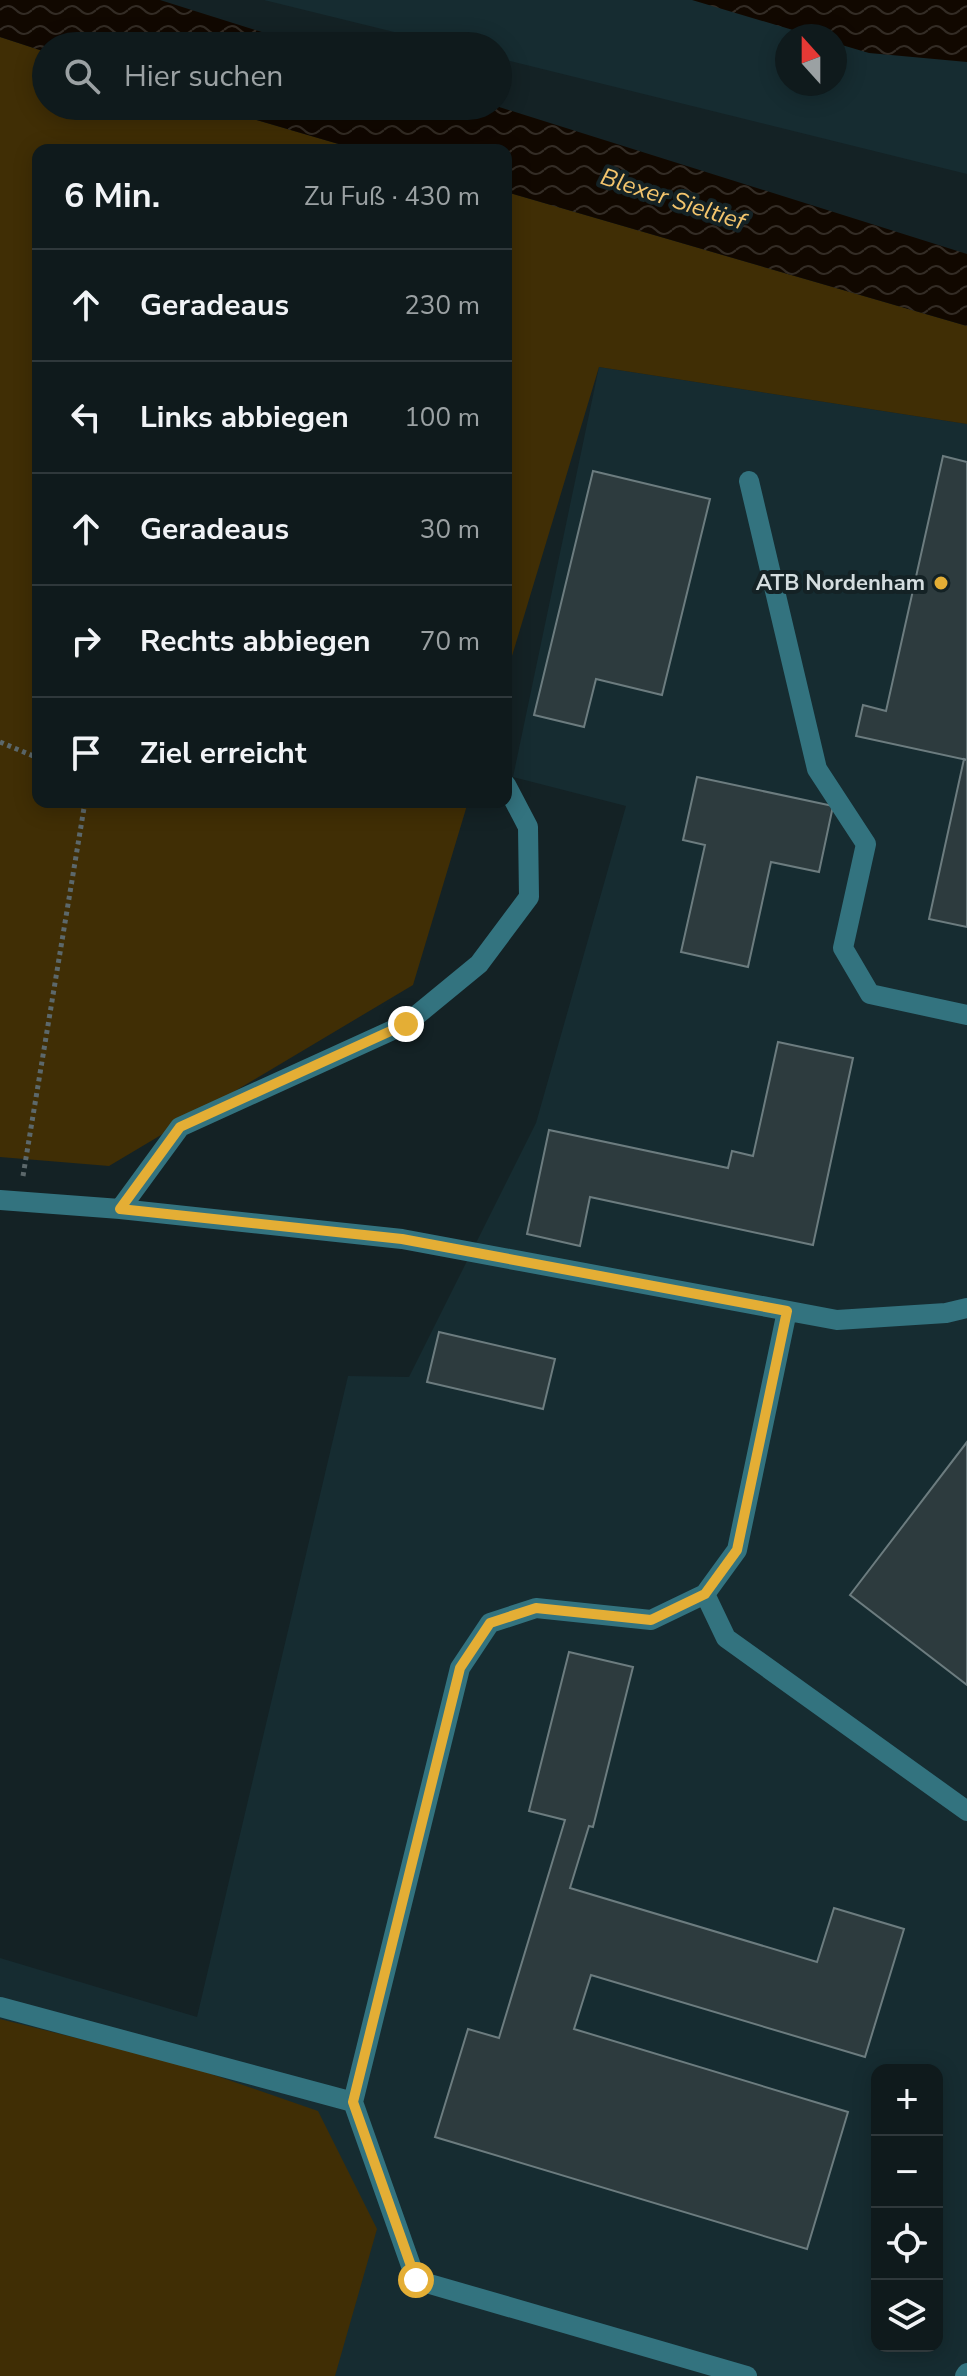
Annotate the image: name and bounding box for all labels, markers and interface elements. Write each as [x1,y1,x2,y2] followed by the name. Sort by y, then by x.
[775,24,847,96] north arrow
[32,32,512,120] search box
[60,54,104,98] icon: search
[124,56,283,97] text: Hier suchen
[597,161,751,238] water label: Blexer Sieltief
[64,173,160,219] text: 6 Min.
[304,179,480,214] text: Zu Fuß · 430 m
[64,283,108,327] icon: ahead
[140,285,289,326] text: Geradeaus
[404,288,480,323] text: 230 m
[64,395,108,439] icon: left
[140,397,349,438] text: Links abbiegen
[404,400,480,435] text: 100 m
[64,507,108,551] icon: ahead
[140,509,289,550] text: Geradeaus
[420,512,480,547] text: 30 m
[756,568,925,598] place label: ATB Nordenham
[932,574,950,592] marker: ATB Nordenham
[64,619,108,663] icon: right
[140,621,371,662] text: Rechts abbiegen
[420,624,480,659] text: 70 m
[64,731,108,775] icon: arrive
[140,733,306,774] text: Ziel erreicht
[388,1006,424,1042] route end
[871,2064,943,2352] map controls
[871,2064,943,2136] button: +
[871,2136,943,2208] button: −
[871,2208,943,2280] button: locate
[398,2262,434,2298] route start
[871,2280,943,2352] button: layers

